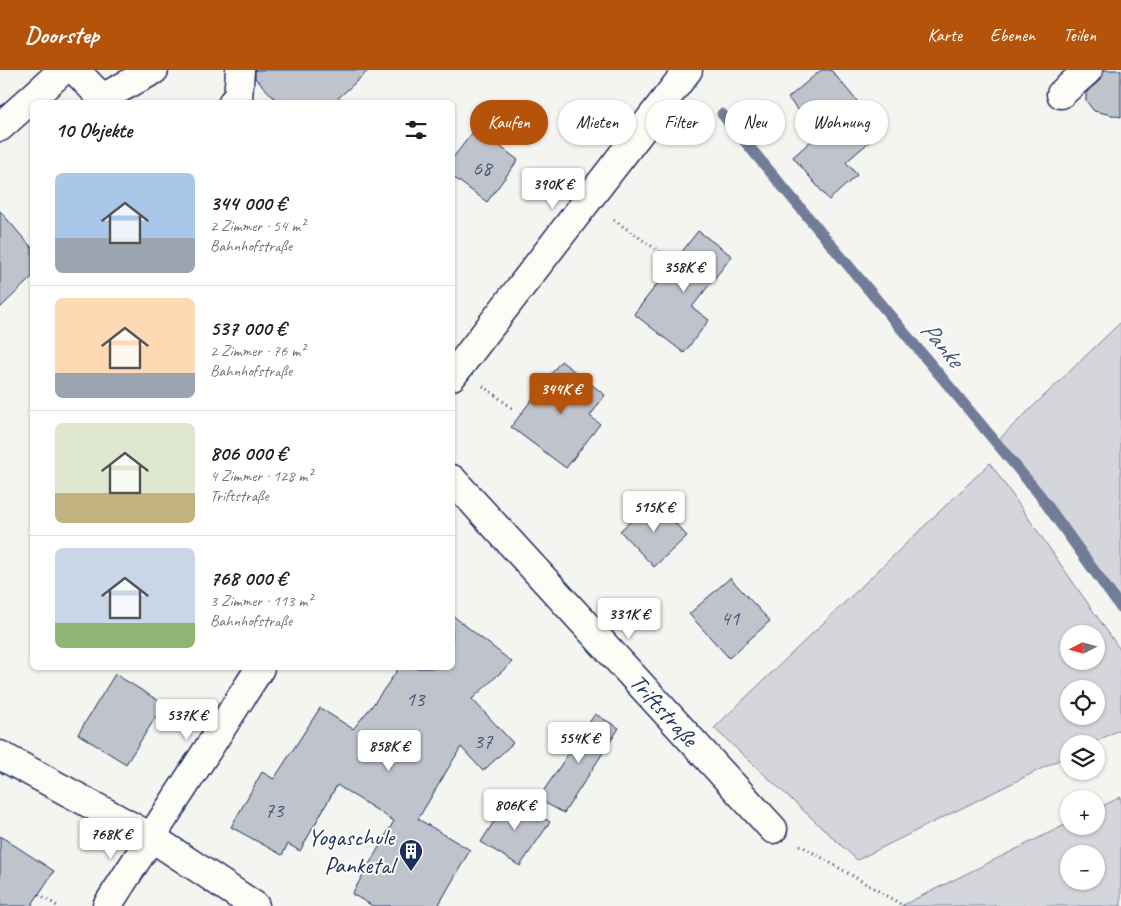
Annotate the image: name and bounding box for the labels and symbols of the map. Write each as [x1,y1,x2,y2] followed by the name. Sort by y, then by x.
[473,155,494,181] house number: 68
[512,168,594,210] pin: 390K €
[643,250,725,293] pin: 358K €
[914,315,973,376] water label: Panke
[520,372,602,415] pin: 344K €
[613,490,695,533] pin: 515K €
[588,598,670,640] pin: 331K €
[721,605,741,631] house number: 41
[1060,625,1105,670] north arrow
[623,667,706,754] street label: Triftstraße
[406,686,426,712] house number: 13
[146,698,228,741] pin: 537K €
[538,722,620,764] pin: 554K €
[474,728,494,754] house number: 37
[348,730,430,772] pin: 858K €
[474,788,556,831] pin: 806K €
[265,797,285,823] house number: 73
[70,818,152,860] pin: 768K €
[308,822,398,880] place label: Yogaschule Panketal
[398,838,424,872] building icon: Yogaschule Panketal

